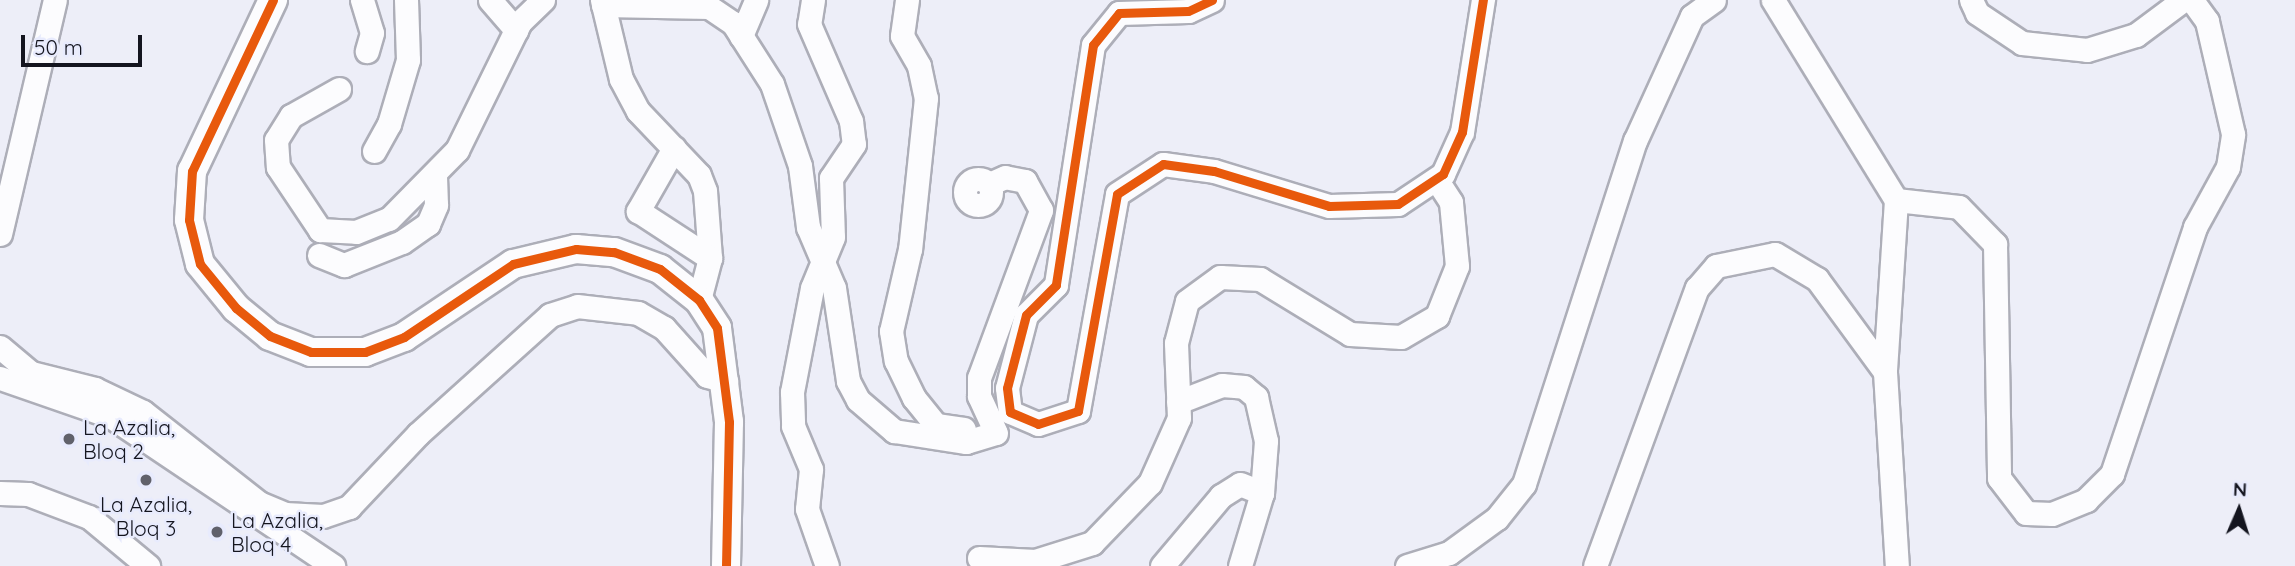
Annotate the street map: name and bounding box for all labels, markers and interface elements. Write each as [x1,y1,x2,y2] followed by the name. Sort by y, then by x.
[24,21,145,65] scale bar
[34,34,83,60] text: 50 m
[83,414,175,464] place label: La Azalia, Bloq 2
[61,431,77,447] marker: La Azalia, Bloq 2
[138,472,154,488] marker: La Azalia, Bloq 3
[2204,475,2274,545] north arrow
[2232,477,2248,501] text: N
[100,491,192,541] place label: La Azalia, Bloq 3
[231,507,323,557] place label: La Azalia, Bloq 4
[209,524,225,540] marker: La Azalia, Bloq 4

